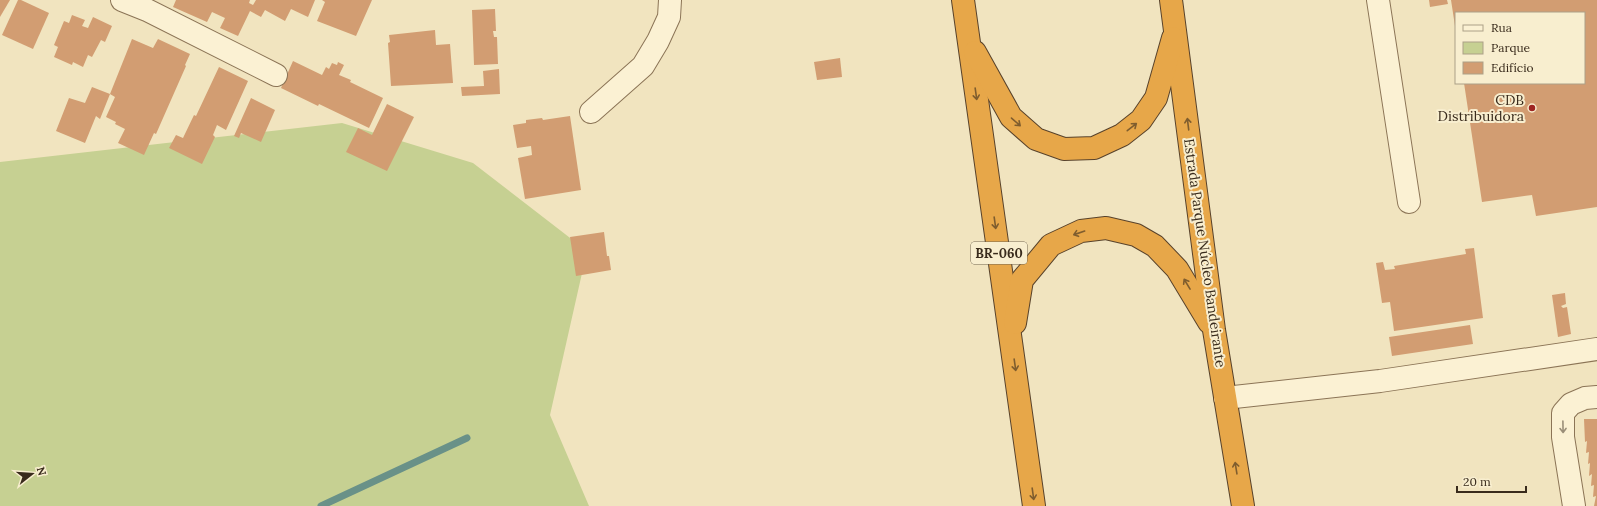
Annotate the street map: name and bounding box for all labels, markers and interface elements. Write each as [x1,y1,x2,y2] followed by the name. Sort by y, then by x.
[1455,12,1585,84] legend
[1491,20,1512,35] text: Rua
[1491,40,1531,55] text: Parque
[1491,60,1534,75] text: Edifício
[972,87,980,100] one-way arrow
[1438,91,1524,125] place label: CDB Distribuidora
[1527,103,1537,113] marker: CDB Distribuidora
[1011,117,1022,126] one-way arrow
[1184,118,1191,131] one-way arrow
[1127,123,1138,131] one-way arrow
[1180,137,1230,369] street label: Estrada Parque Núcleo Bandeirante
[991,216,999,229] one-way arrow
[1074,229,1086,237] one-way arrow
[971,242,1027,264] road number: BR-060
[1182,278,1190,290] one-way arrow
[1011,358,1019,371] one-way arrow
[1559,420,1567,433] one-way arrow
[12,454,52,494] north arrow
[1232,461,1240,474] one-way arrow
[34,465,50,478] text: N
[1457,468,1526,494] scale bar
[1463,474,1491,489] text: 20 m
[1029,487,1037,500] one-way arrow

